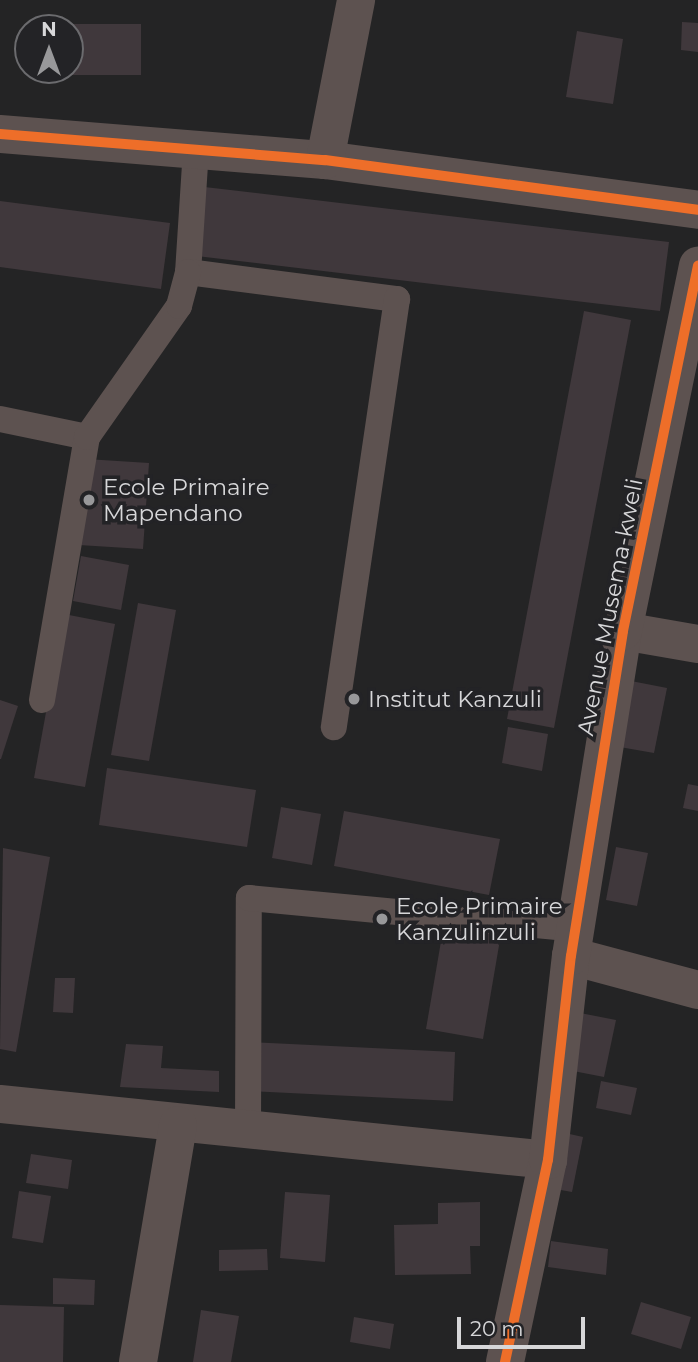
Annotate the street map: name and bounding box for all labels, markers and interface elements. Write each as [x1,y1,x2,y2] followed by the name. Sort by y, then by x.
[14,14,84,84] north arrow
[41,18,57,41] text: N
[103,473,270,527] place label: Ecole Primaire Mapendano
[572,476,648,738] street label: Avenue Musema-kweli
[81,492,97,508] marker: Ecole Primaire Mapendano
[368,685,542,713] place label: Institut Kanzuli
[346,691,362,707] marker: Institut Kanzuli
[396,892,563,946] place label: Ecole Primaire Kanzulinzuli
[374,911,390,927] marker: Ecole Primaire Kanzulinzuli
[460,1302,588,1346] scale bar
[470,1316,524,1341] text: 20 m

